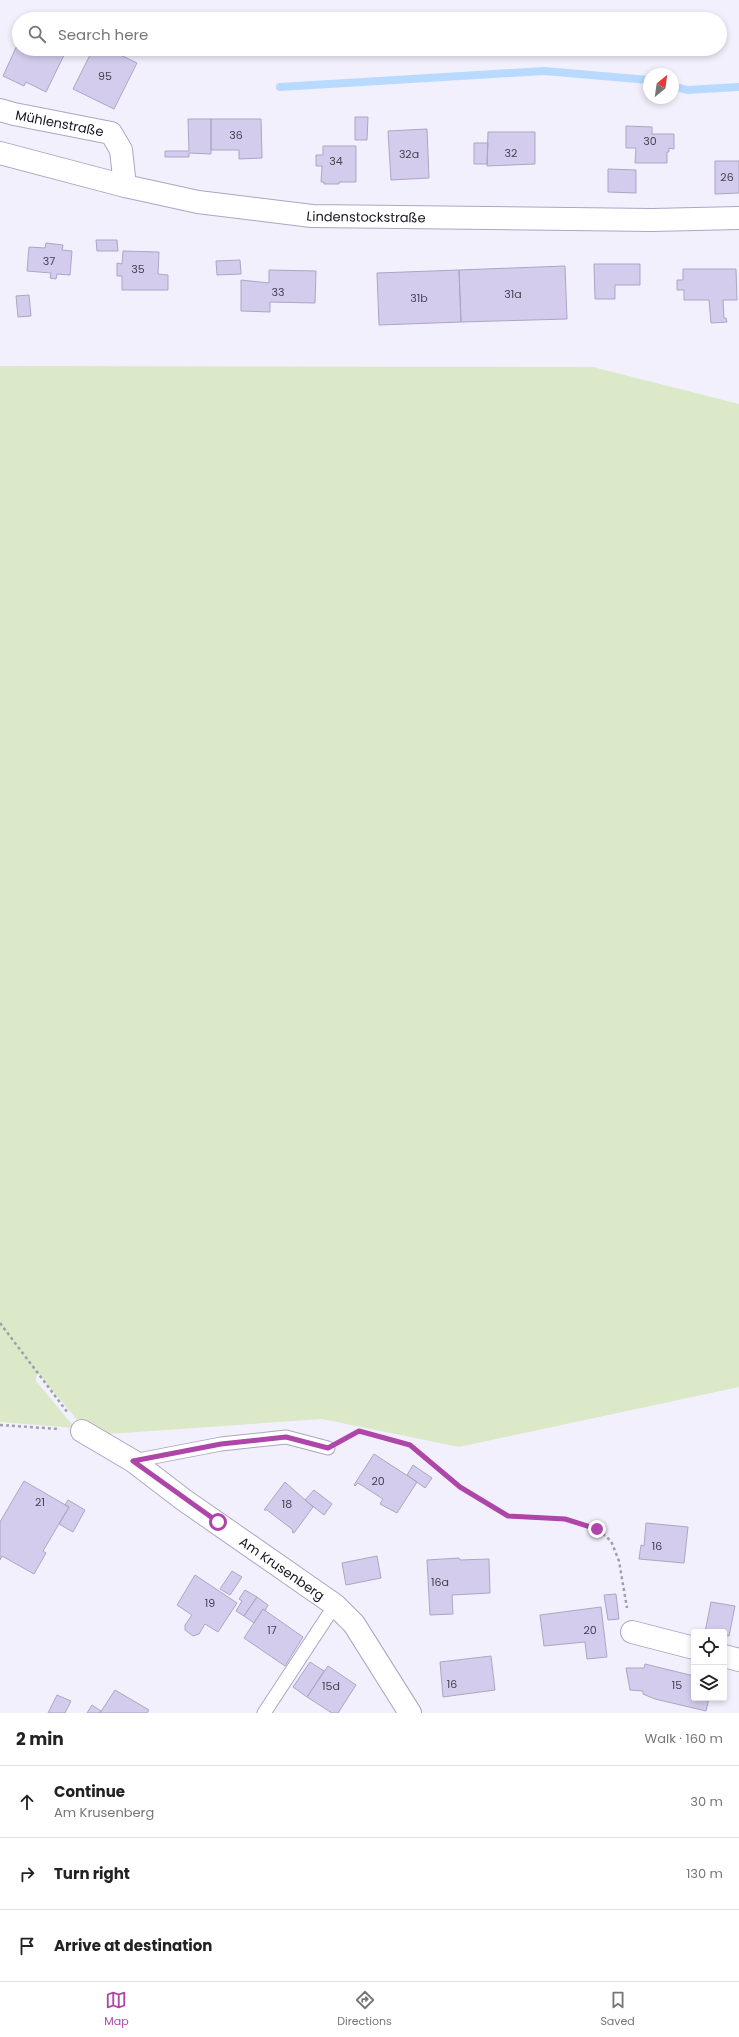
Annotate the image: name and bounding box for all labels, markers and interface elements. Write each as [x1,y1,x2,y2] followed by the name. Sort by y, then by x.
[12,12,727,56] search box
[26,23,48,45] icon: search
[58,24,148,45] text: Search here
[98,68,112,84] house number: 95
[643,68,679,104] north arrow
[14,105,105,141] street label: Mühlenstraße
[229,127,243,143] house number: 36
[643,133,657,149] house number: 30
[505,145,517,161] house number: 32
[399,146,419,162] house number: 32a
[329,153,343,169] house number: 34
[720,169,734,185] house number: 26
[306,206,426,227] street label: Lindenstockstraße
[43,253,55,269] house number: 37
[131,261,145,277] house number: 35
[272,284,284,300] house number: 33
[504,286,522,302] house number: 31a
[410,290,428,306] house number: 31b
[371,1473,385,1489] house number: 20
[35,1494,45,1510] house number: 21
[282,1496,292,1512] house number: 18
[209,1513,227,1531] route start
[588,1520,606,1538] route end
[236,1532,329,1605] street label: Am Krusenberg
[652,1538,662,1554] house number: 16
[431,1574,449,1590] house number: 16a
[205,1595,215,1611] house number: 19
[267,1622,277,1638] house number: 17
[583,1622,597,1638] house number: 20
[691,1629,727,1701] map controls
[691,1629,727,1665] button: locate
[691,1665,727,1701] button: layers
[447,1676,457,1692] house number: 16
[672,1677,682,1693] house number: 15
[322,1678,340,1694] house number: 15d
[16,1727,64,1751] text: 2 min
[644,1729,723,1748] text: Walk · 160 m
[54,1781,125,1802] text: Continue
[16,1791,38,1813] icon: ahead
[690,1792,723,1811] text: 30 m
[54,1803,154,1822] text: Am Krusenberg
[16,1863,38,1885] icon: right
[54,1863,130,1884] text: Turn right
[686,1864,723,1883] text: 130 m
[16,1935,38,1957] icon: arrive
[54,1935,212,1956] text: Arrive at destination
[104,1989,129,2030] tab: Map
[337,1989,392,2030] tab: Directions
[600,1989,635,2030] tab: Saved

